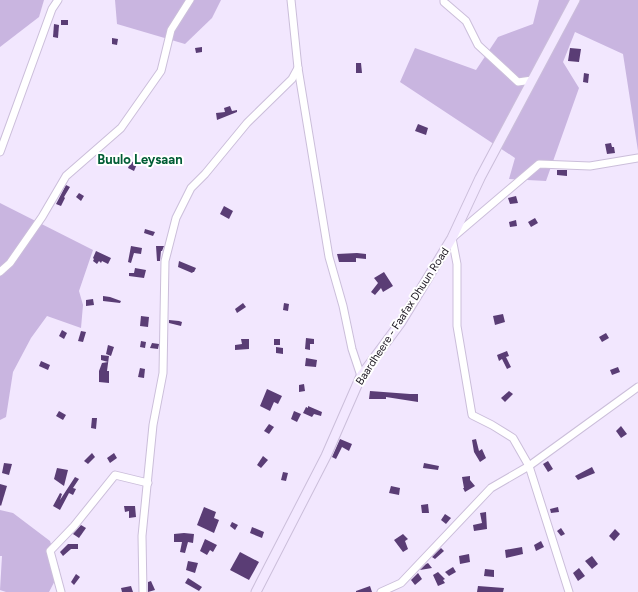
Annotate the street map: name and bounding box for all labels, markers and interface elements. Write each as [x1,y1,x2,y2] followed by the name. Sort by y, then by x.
[97,152,183,167] district label: Buulo Leysaan
[353,245,452,387] street label: Baardheere - Faafax Dhuun Road

